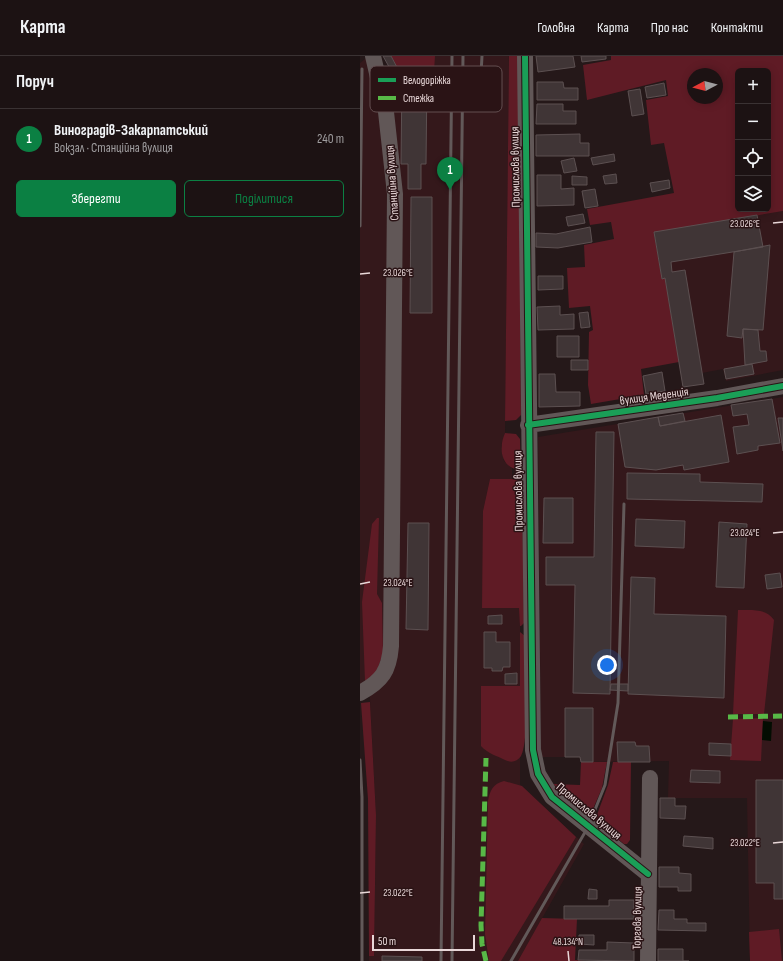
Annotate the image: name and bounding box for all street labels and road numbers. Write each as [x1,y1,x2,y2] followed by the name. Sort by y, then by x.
[507,126,524,208] street label: Промислова вулиця
[382,145,403,221] street label: Станційна вулиця
[619,384,690,409] street label: вулиця Меденція
[510,450,527,532] street label: Промислова вулиця
[553,780,625,843] street label: Промислова вулиця
[629,886,646,950] street label: Торгова вулиця

